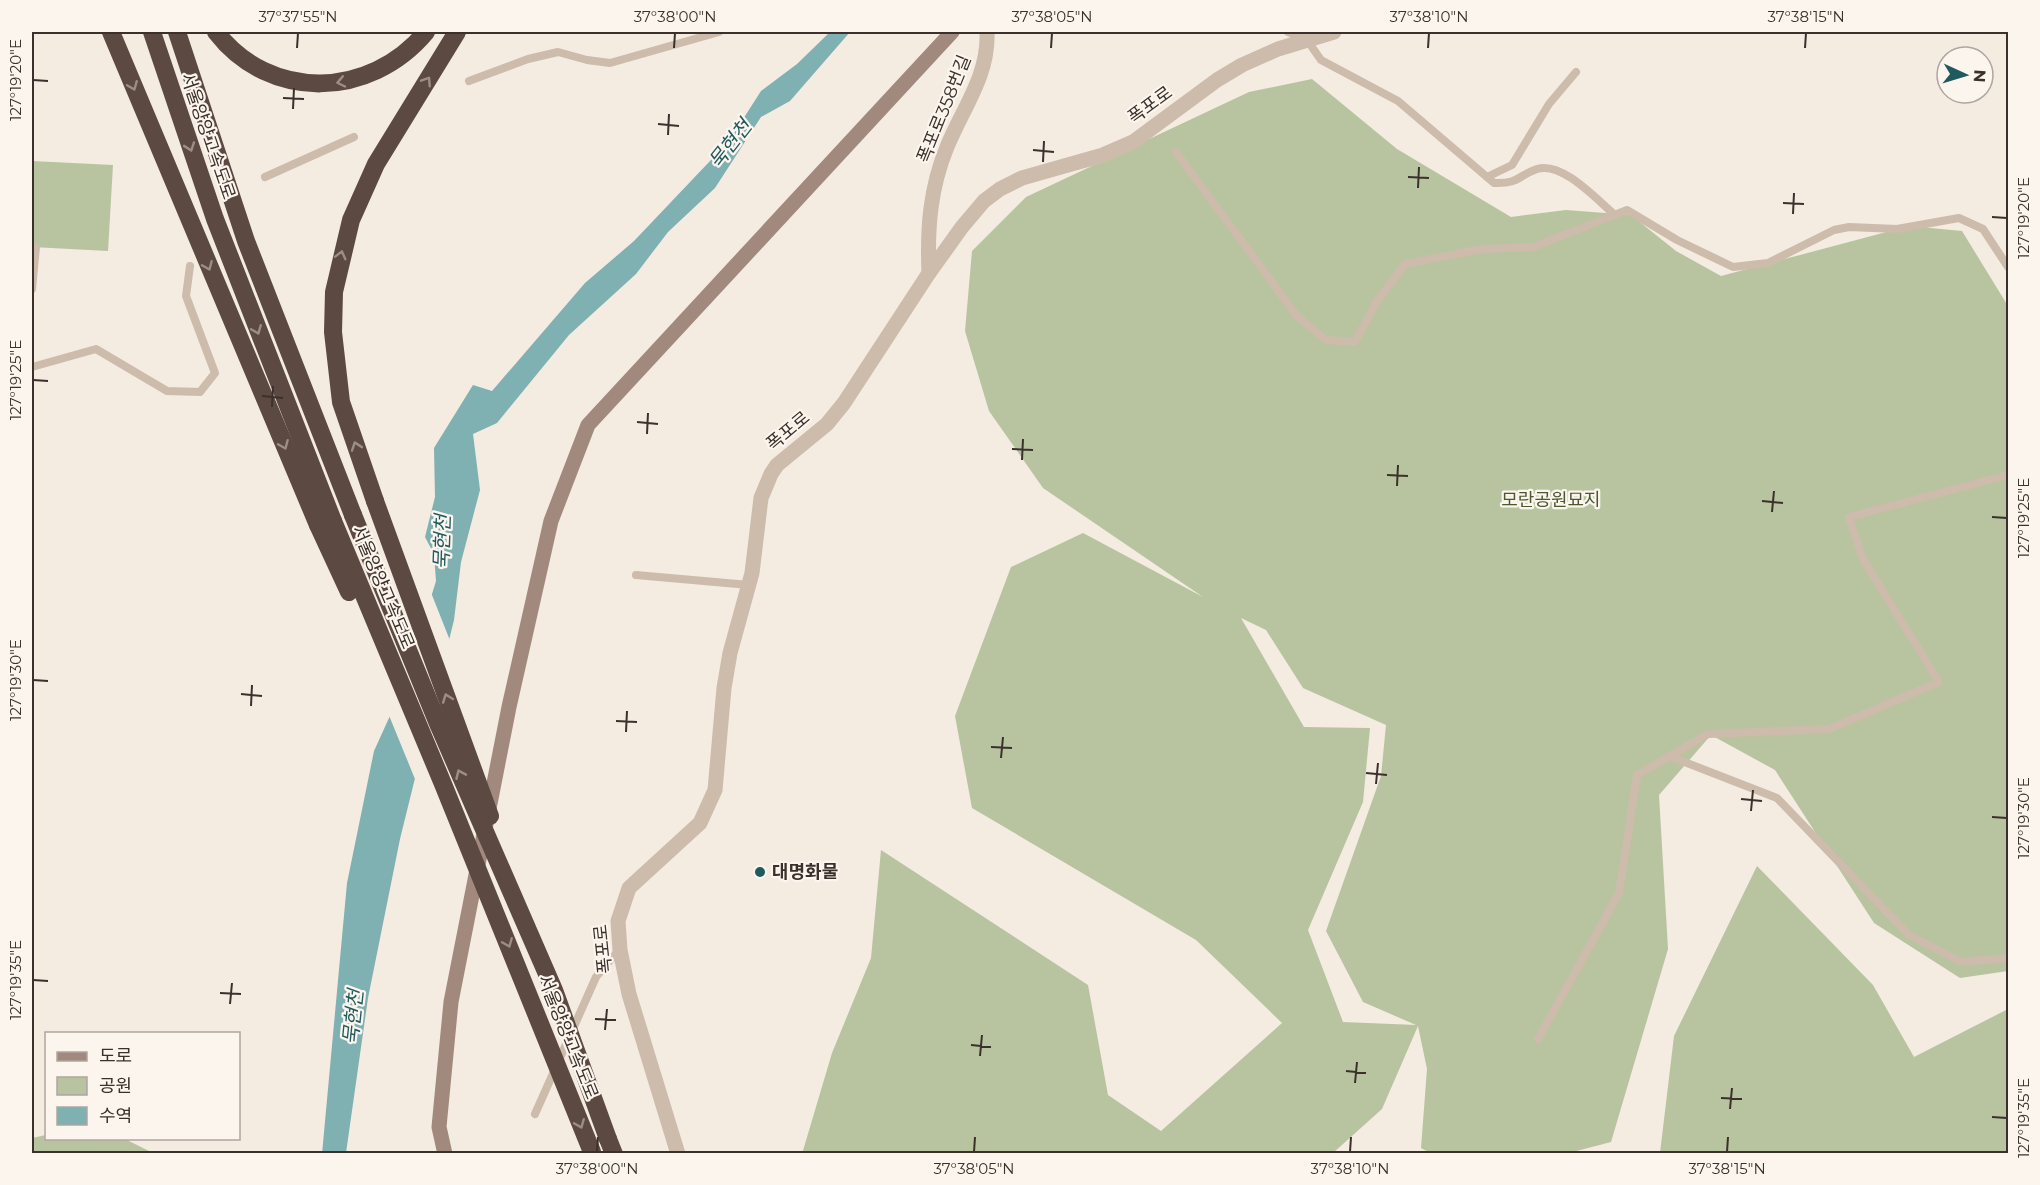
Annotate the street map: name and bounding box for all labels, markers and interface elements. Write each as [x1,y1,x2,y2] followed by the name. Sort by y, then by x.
[258,7,338,26] text: 37°37'55"N
[634,7,716,26] text: 37°38'00"N
[1011,7,1093,26] text: 37°38'05"N
[1390,7,1468,26] text: 37°38'10"N
[1767,7,1845,26] text: 37°38'15"N
[6,39,25,121] text: 127°19'20"E
[1935,45,1995,105] north arrow
[912,52,976,166] street label: 폭포로358번길
[1970,69,1989,83] text: N
[176,70,240,202] street label: 서울양양고속도로
[336,74,346,87] one-way arrow
[420,77,431,88] one-way arrow
[126,79,138,90] one-way arrow
[1123,81,1177,129] street label: 폭포로
[704,113,758,173] water label: 묵현천
[183,141,196,152] one-way arrow
[2014,177,2033,259] text: 127°19'20"E
[334,250,347,260] one-way arrow
[201,259,213,270] one-way arrow
[250,324,262,335] one-way arrow
[6,340,25,420] text: 127°19'25"E
[762,407,814,455] street label: 폭포로
[277,439,289,450] one-way arrow
[351,441,364,452] one-way arrow
[2014,478,2033,558] text: 127°19'25"E
[1501,489,1601,511] park label: 모란공원묘지
[429,511,455,570] water label: 묵현천
[347,522,419,652] street label: 서울양양고속도로
[6,639,25,721] text: 127°19'30"E
[442,693,455,704] one-way arrow
[455,769,467,780] one-way arrow
[2014,777,2033,859] text: 127°19'30"E
[772,861,838,883] place label: 대명화물
[753,865,767,879] marker: 대명화물
[589,923,617,975] street label: 폭포로
[501,937,513,948] one-way arrow
[6,940,25,1020] text: 127°19'35"E
[533,971,603,1103] street label: 서울양양고속도로
[338,986,368,1046] water label: 묵현천
[45,1032,240,1140] legend
[99,1045,132,1067] text: 도로
[99,1075,132,1097] text: 공원
[2014,1078,2033,1158] text: 127°19'35"E
[99,1105,132,1127] text: 수역
[573,1118,585,1129] one-way arrow
[556,1159,638,1178] text: 37°38'00"N
[933,1159,1015,1178] text: 37°38'05"N
[1311,1159,1389,1178] text: 37°38'10"N
[1688,1159,1766,1178] text: 37°38'15"N

